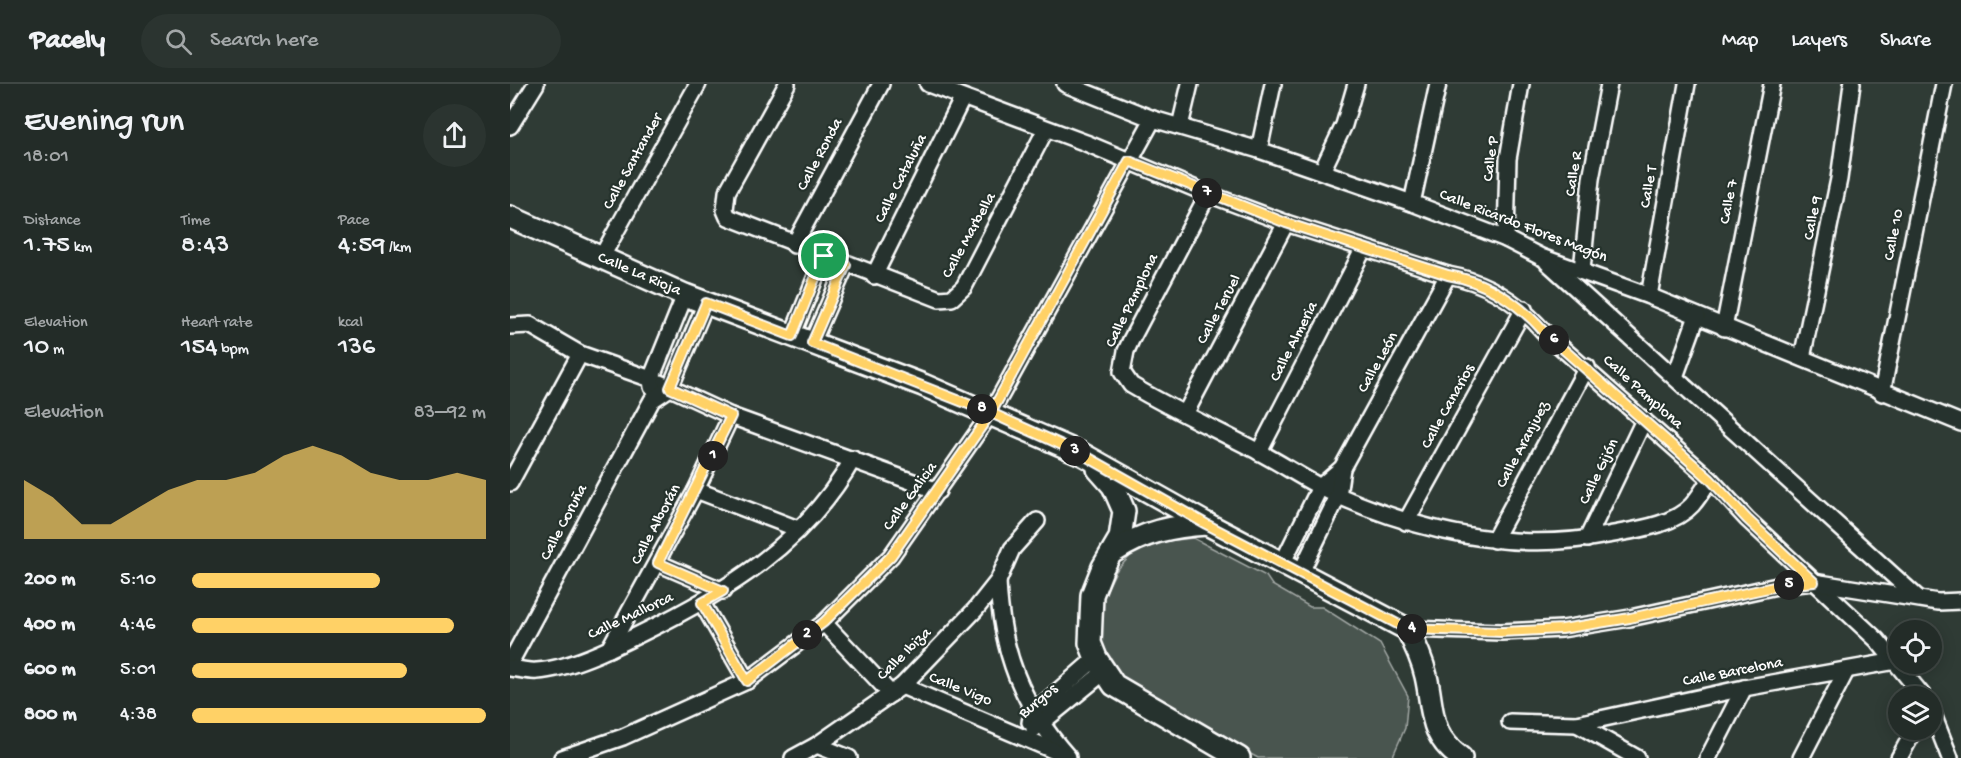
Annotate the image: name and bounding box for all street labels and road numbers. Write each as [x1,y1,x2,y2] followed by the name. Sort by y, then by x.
[600,109,669,213] street label: Calle Santander
[794,115,849,194] street label: Calle Ronda
[871,130,933,227] street label: Calle Cataluña
[1480,135,1504,183] street label: Calle P
[1562,150,1588,198] street label: Calle R
[1637,163,1663,210] street label: Calle T
[1716,177,1744,226] street label: Calle 7
[1436,186,1610,268] street label: Calle Ricardo Flores Magón
[939,189,1002,282] street label: Calle Marbella
[1800,194,1828,242] street label: Calle 9
[1881,208,1909,262] street label: Calle 10
[594,249,685,302] street label: Calle La Rioja
[1102,250,1164,351] street label: Calle Pamplona
[1194,272,1246,348] street label: Calle Teruel
[1267,298,1324,385] street label: Calle Almeria
[1355,329,1404,397] street label: Calle León
[1598,352,1687,435] street label: Calle Pamplona
[1418,360,1481,453] street label: Calle Canarios
[1493,397,1555,492] street label: Calle Aranjuez
[1576,436,1624,508] street label: Calle Gijón
[880,458,943,535] street label: Calle Galicia
[537,481,593,564] street label: Calle Coruña
[628,481,686,569] street label: Calle Alborán
[585,588,678,645] street label: Calle Mallorca
[874,624,937,686] street label: Calle Ibiza
[1681,654,1786,692] street label: Calle Barcelona
[926,669,994,711] street label: Calle Vigo
[1015,680,1063,724] street label: Burgos

